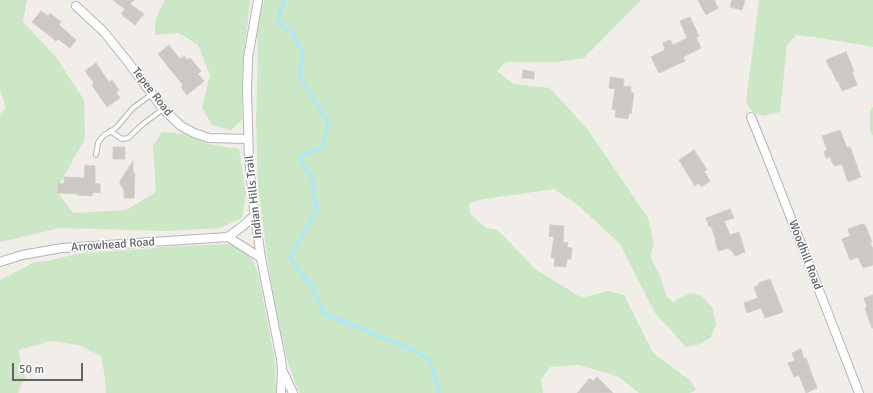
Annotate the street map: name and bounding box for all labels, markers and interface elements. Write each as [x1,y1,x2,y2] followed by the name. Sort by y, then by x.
[129,65,175,119] street label: Tepee Road
[242,155,266,239] street label: Indian Hills Trail
[785,218,825,292] street label: Woodhill Road
[71,235,155,255] street label: Arrowhead Road
[14,355,85,381] scale bar
[19,362,44,377] text: 50 m

